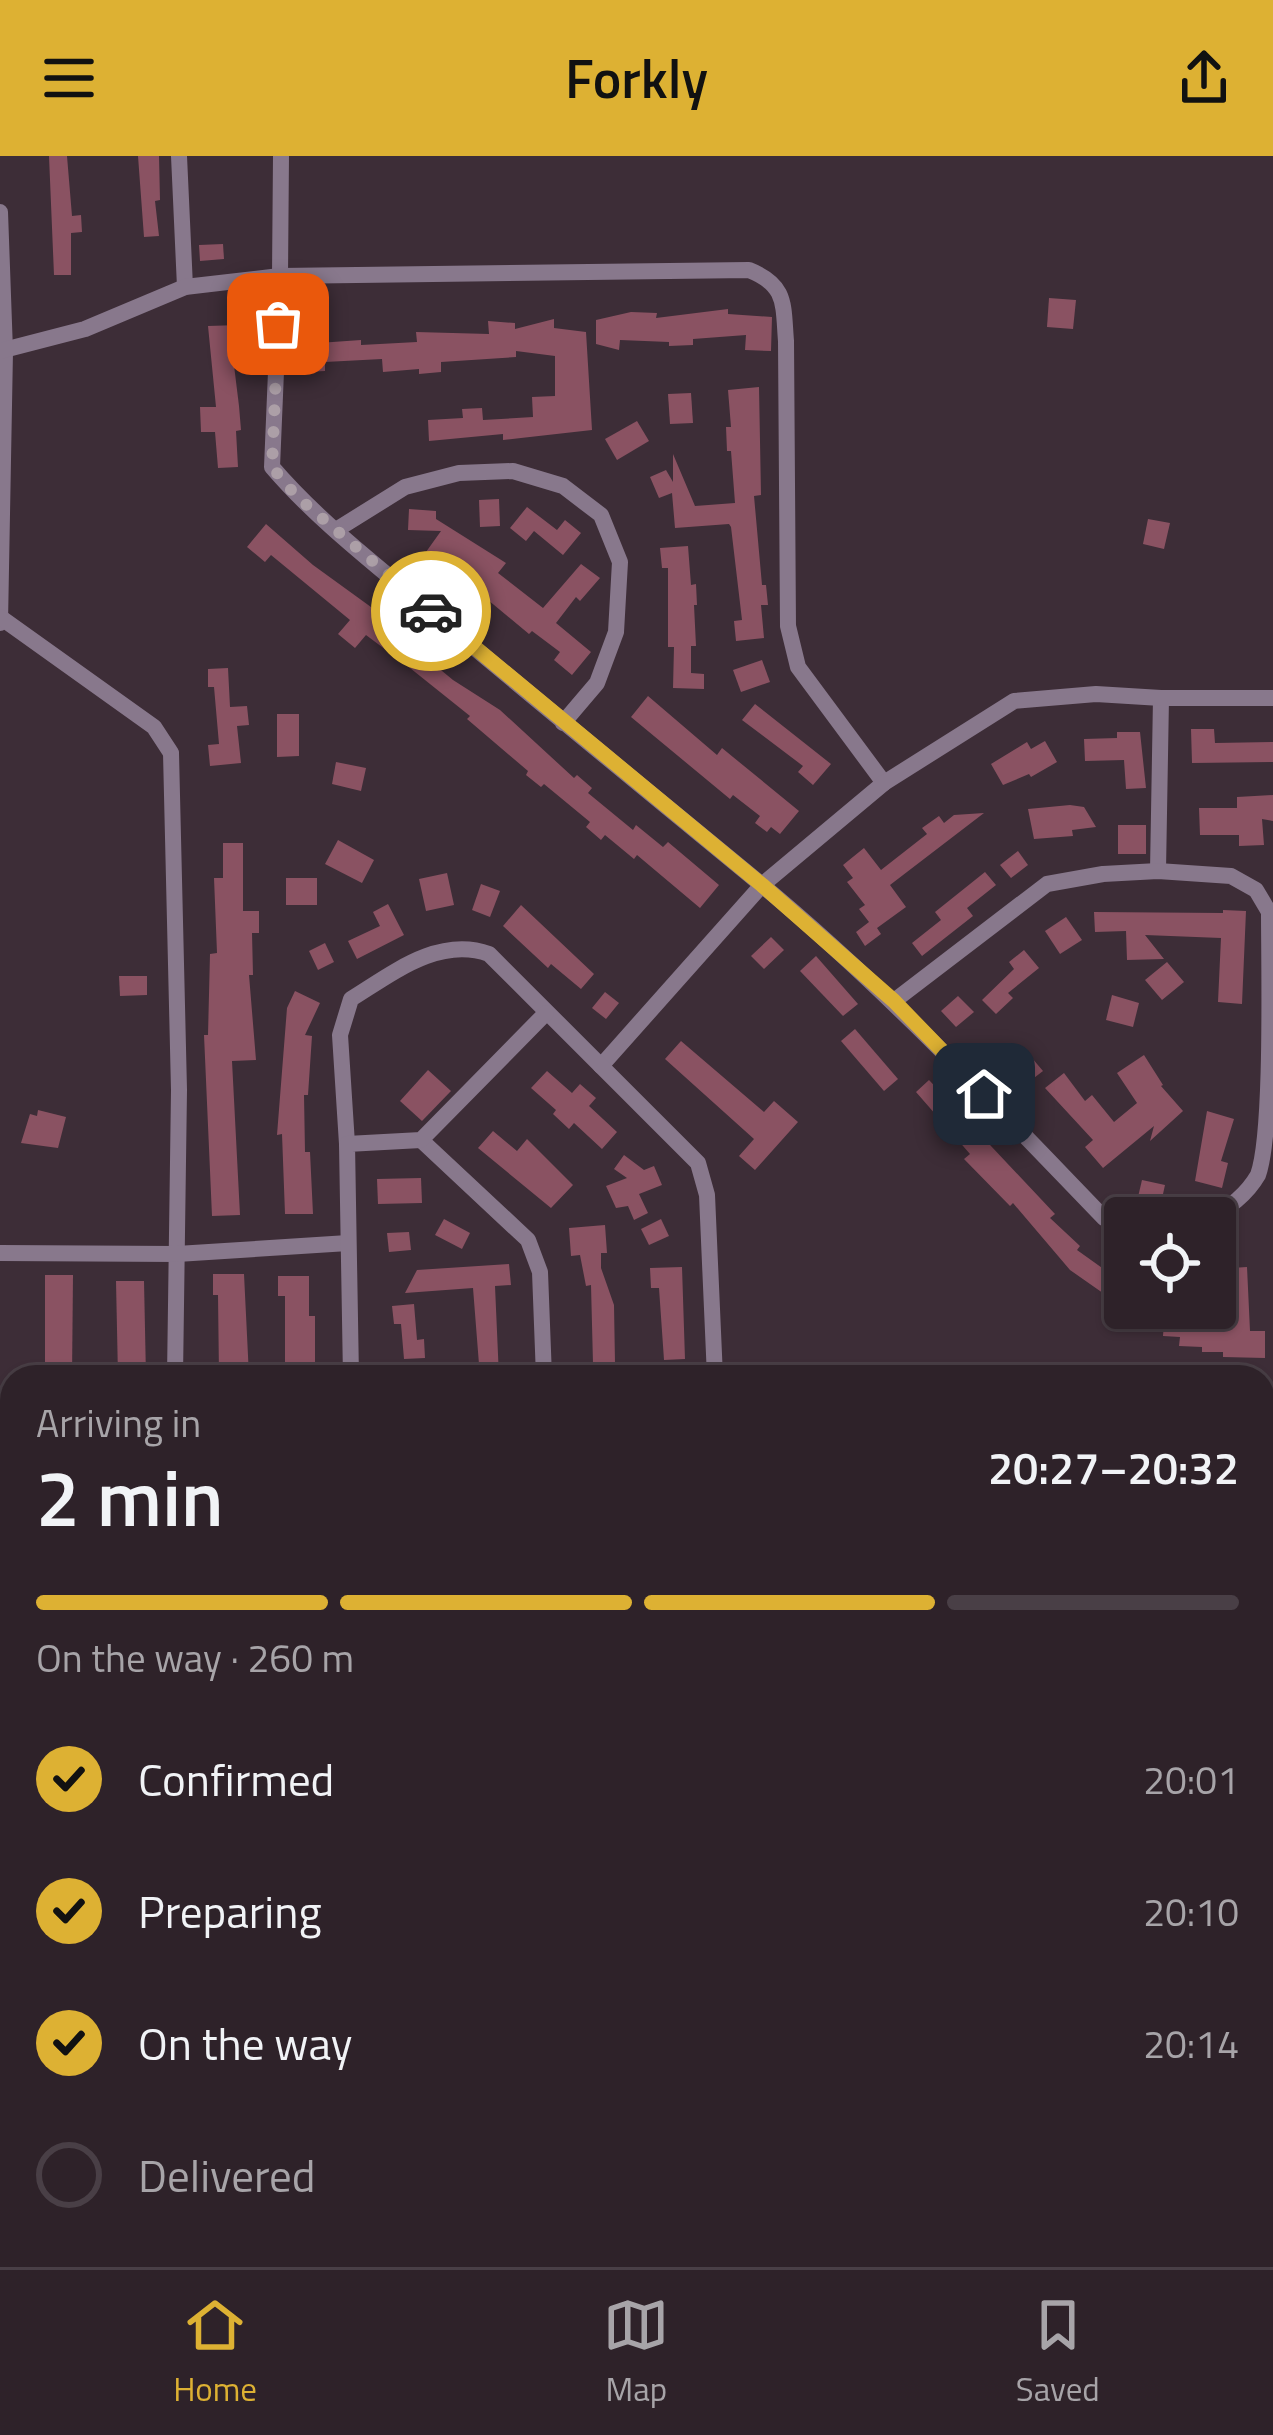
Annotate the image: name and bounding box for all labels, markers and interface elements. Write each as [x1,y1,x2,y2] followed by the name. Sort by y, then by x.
[565,37,708,119] text: Forkly
[36,45,102,111] icon: menu
[1171,45,1237,111] icon: share
[227,273,329,375] pin
[245,291,311,357] icon: bag
[371,551,491,671] courier
[398,578,464,644] icon: car
[933,1043,1035,1145] pin
[951,1061,1017,1127] icon: home
[1104,1197,1236,1329] map controls
[1104,1197,1236,1329] button: locate
[36,1393,201,1452] text: Arriving in
[988,1433,1239,1501] text: 20:27–20:32
[36,1438,224,1556] text: 2 min
[36,1628,354,1687] text: On the way · 260 m
[138,1745,334,1813] text: Confirmed
[36,1746,102,1812] icon: check
[1143,1750,1239,1809] text: 20:01
[138,1877,322,1945] text: Preparing
[36,1878,102,1944] icon: check
[1143,1882,1239,1941] text: 20:10
[138,2009,352,2077] text: On the way
[36,2010,102,2076] icon: check
[1143,2014,1239,2073] text: 20:14
[138,2141,316,2209] text: Delivered
[173,2292,257,2414] tab: Home
[603,2292,669,2414] tab: Map
[1016,2292,1100,2414] tab: Saved

